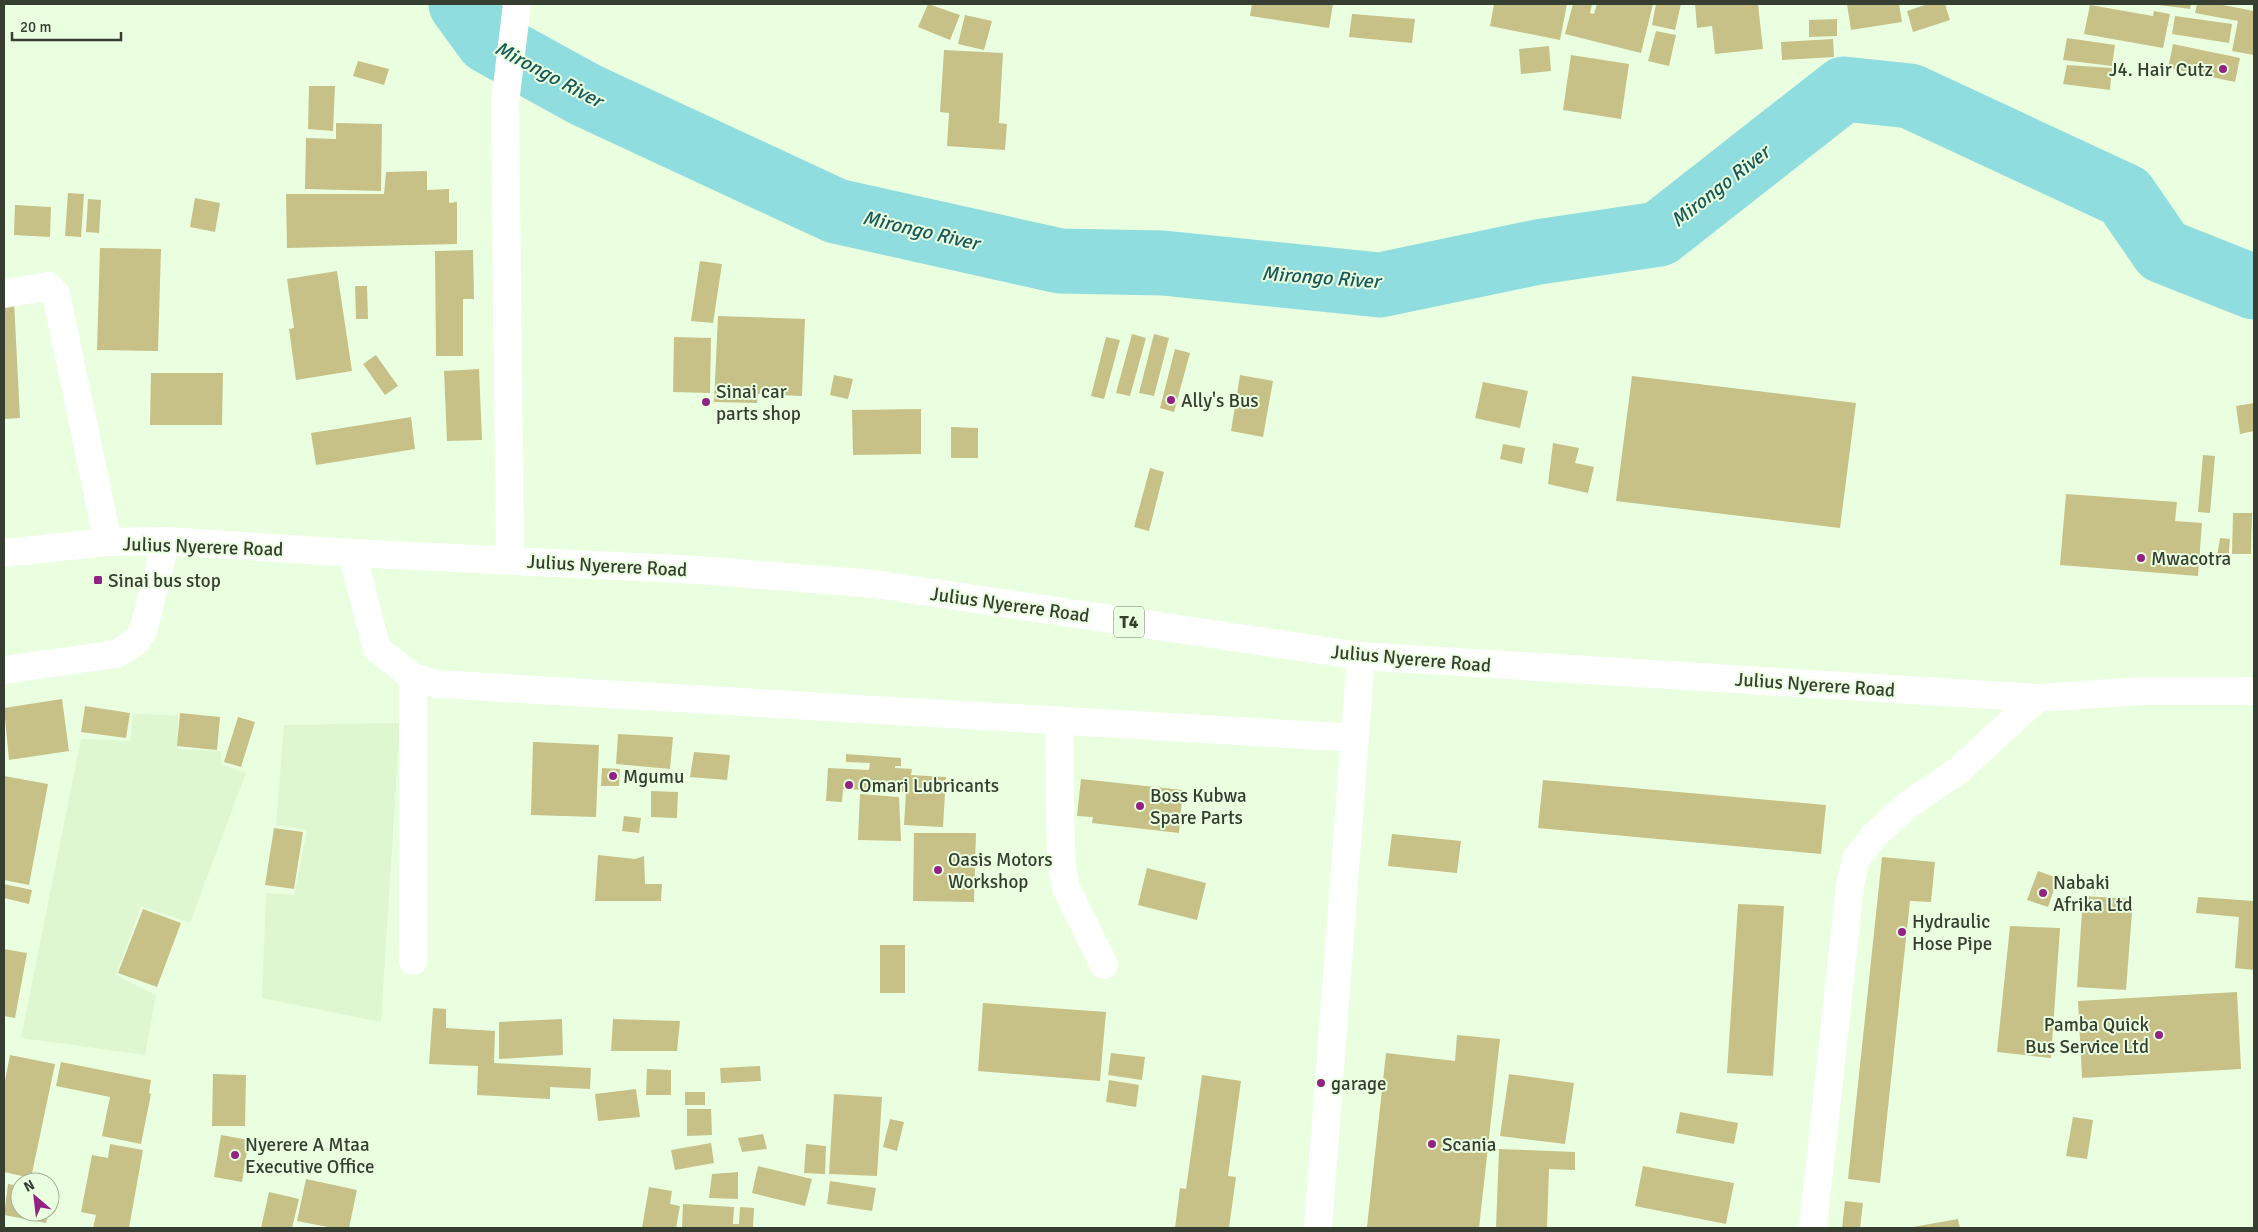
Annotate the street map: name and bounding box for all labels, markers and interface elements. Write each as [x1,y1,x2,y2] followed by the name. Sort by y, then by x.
[12,10,121,42] scale bar
[20,18,51,36] text: 20 m
[491,36,609,115] water label: Mirongo River
[2109,58,2213,82] place label: J4. Hair Cutz
[2217,63,2229,75] marker: J4. Hair Cutz
[1666,138,1777,233] water label: Mirongo River
[860,205,984,257] water label: Mirongo River
[1261,261,1384,294] water label: Mirongo River
[716,380,801,426] place label: Sinai car parts shop
[1181,389,1259,413] place label: Ally's Bus
[1165,394,1177,406] marker: Ally's Bus
[700,396,712,408] marker: Sinai car parts shop
[122,532,284,562] street label: Julius Nyerere Road
[2151,547,2231,571] place label: Mwacotra
[526,550,688,582] street label: Julius Nyerere Road
[2135,552,2147,564] marker: Mwacotra
[108,569,221,593] place label: Sinai bus stop
[92,574,104,586] marker: Sinai bus stop
[929,582,1091,628] street label: Julius Nyerere Road
[1114,606,1144,638] road number: T4
[1330,640,1492,678] street label: Julius Nyerere Road
[1734,667,1896,703] street label: Julius Nyerere Road
[623,765,684,789] place label: Mgumu
[607,770,619,782] marker: Mgumu
[859,774,999,798] place label: Omari Lubricants
[843,779,855,791] marker: Omari Lubricants
[1150,784,1247,830] place label: Boss Kubwa Spare Parts
[1134,800,1146,812] marker: Boss Kubwa Spare Parts
[948,848,1053,894] place label: Oasis Motors Workshop
[932,864,944,876] marker: Oasis Motors Workshop
[2053,871,2133,917] place label: Nabaki Afrika Ltd
[2037,887,2049,899] marker: Nabaki Afrika Ltd
[1912,910,1992,956] place label: Hydraulic Hose Pipe
[1896,926,1908,938] marker: Hydraulic Hose Pipe
[2025,1013,2149,1059] place label: Pamba Quick Bus Service Ltd
[2153,1029,2165,1041] marker: Pamba Quick Bus Service Ltd
[1331,1072,1387,1096] place label: garage
[1315,1077,1327,1089] marker: garage
[245,1133,375,1179] place label: Nyerere A Mtaa Executive Office
[1442,1133,1496,1157] place label: Scania
[1426,1138,1438,1150] marker: Scania
[229,1149,241,1161] marker: Nyerere A Mtaa Executive Office
[10,1172,60,1222] north arrow
[21,1176,37,1196] text: N

